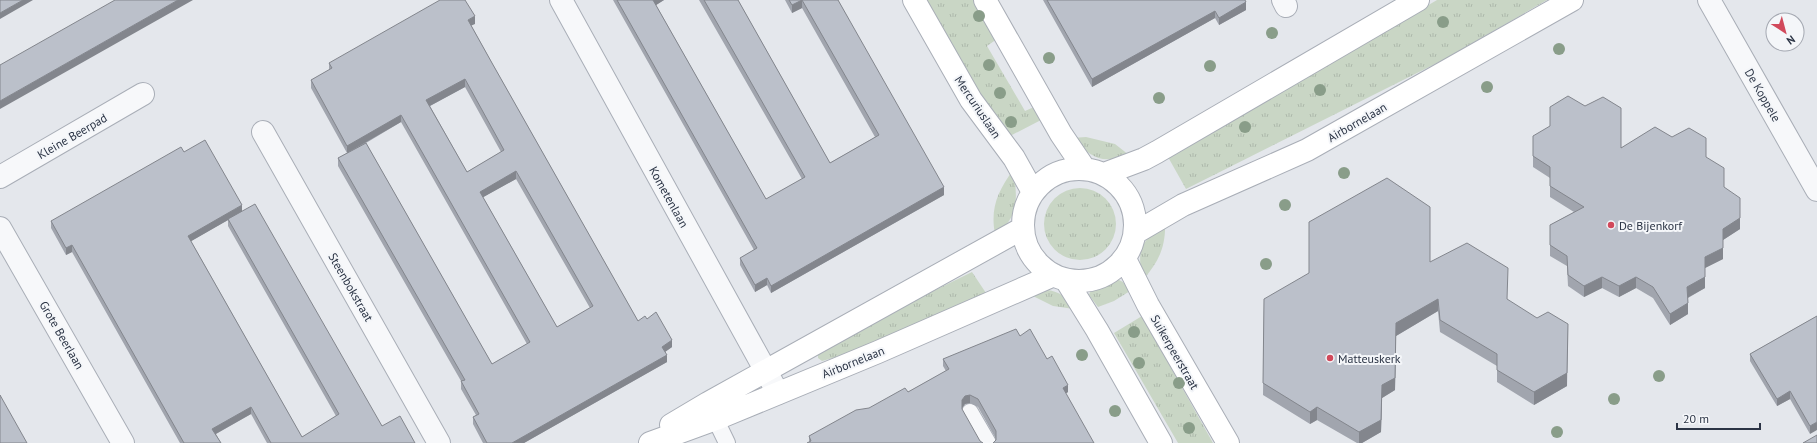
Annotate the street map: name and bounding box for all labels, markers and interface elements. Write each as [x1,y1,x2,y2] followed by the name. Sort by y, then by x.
[1765,12,1805,52] north arrow
[1784,32,1798,48] text: N
[1742,66,1784,124] street label: De Koppele
[952,73,1004,141] street label: Mercuriuslaan
[1325,99,1389,145] street label: Airbornelaan
[34,110,110,162] street label: Kleine Beerpad
[646,164,692,230] street label: Kometenlaan
[1619,218,1683,233] place label: De Bijenkorf
[1606,220,1616,230] marker: De Bijenkorf
[325,250,377,324] street label: Steenbokstraat
[36,298,88,372] street label: Grote Beerlaan
[1148,312,1202,392] street label: Suikerpeerstraat
[820,343,886,381] street label: Airbornelaan
[1338,351,1401,366] place label: Matteuskerk
[1325,353,1335,363] marker: Matteuskerk
[1677,405,1760,431] scale bar
[1683,411,1709,426] text: 20 m

